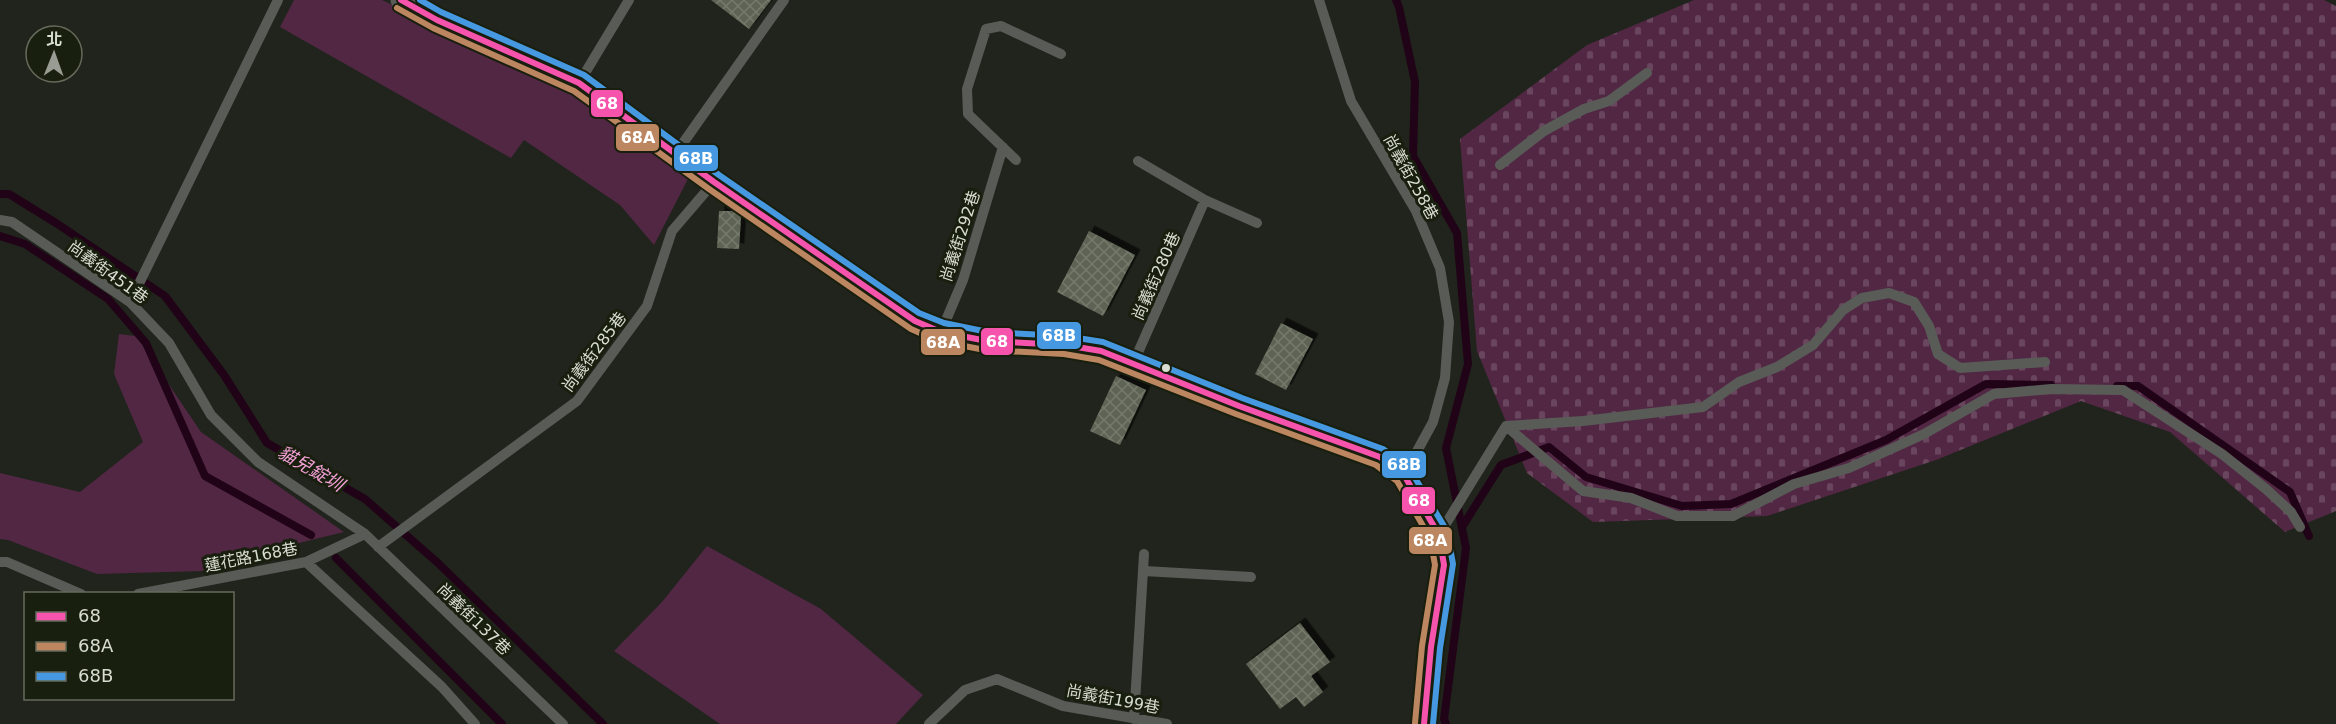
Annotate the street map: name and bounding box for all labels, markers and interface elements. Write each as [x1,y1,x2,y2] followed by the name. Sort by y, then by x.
[24,24,84,84] north arrow
[46,30,62,49] text: 北
[590,89,624,118] line badge: 68
[596,94,618,113] text: 68
[615,123,660,152] line badge: 68A
[621,128,656,147] text: 68A
[1380,131,1442,223] street label: 尚義街258巷
[673,144,719,172] line badge: 68B
[679,149,713,168] text: 68B
[936,188,984,284] street label: 尚義街292巷
[1128,229,1184,323] street label: 尚義街280巷
[64,237,152,307] street label: 尚義街451巷
[558,309,630,395] street label: 尚義街285巷
[1036,321,1082,350] line badge: 68B
[1042,326,1076,345] text: 68B
[980,327,1014,356] line badge: 68
[920,328,966,356] line badge: 68A
[986,332,1008,351] text: 68
[926,333,961,352] text: 68A
[1160,362,1172,374] unlabelled marker
[275,441,350,497] water label: 貓兒錠圳
[1381,450,1427,479] line badge: 68B
[1387,455,1421,474] text: 68B
[1401,486,1436,515] line badge: 68
[1408,491,1430,510] text: 68
[1408,526,1453,555] line badge: 68A
[1413,531,1448,550] text: 68A
[203,539,299,575] street label: 蓮花路168巷
[433,579,515,659] street label: 尚義街137巷
[24,592,234,700] legend
[78,605,101,626] text: 68
[78,635,114,656] text: 68A
[78,665,113,686] text: 68B
[1065,681,1161,717] street label: 尚義街199巷

